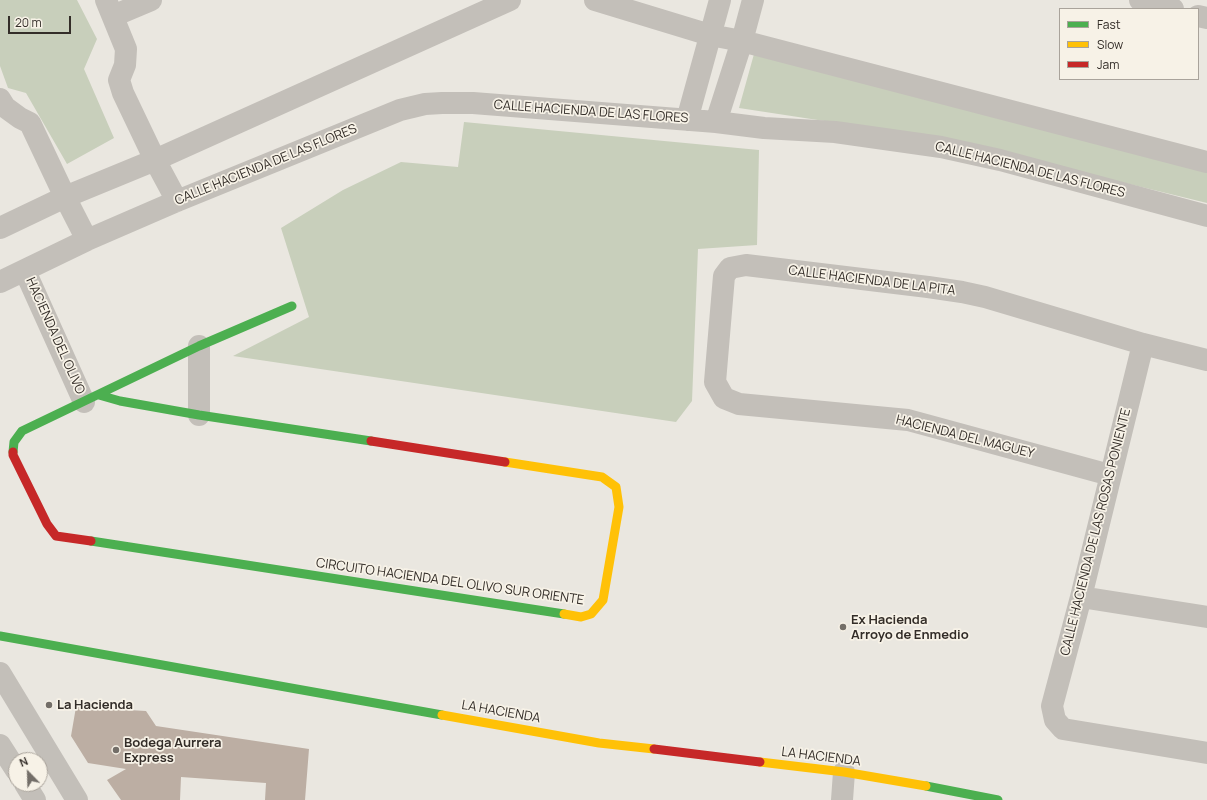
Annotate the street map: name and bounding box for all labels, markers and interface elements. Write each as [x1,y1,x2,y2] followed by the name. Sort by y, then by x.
[10,8,73,34] scale bar
[1059,8,1199,80] legend
[15,14,42,31] text: 20 m
[1097,16,1121,33] text: Fast
[1097,36,1123,53] text: Slow
[1097,56,1119,73] text: Jam
[493,97,689,127] street label: CALLE HACIENDA DE LAS FLORES
[173,121,359,209] street label: CALLE HACIENDA DE LAS FLORES
[934,139,1126,201] street label: CALLE HACIENDA DE LAS FLORES
[788,263,956,299] street label: CALLE HACIENDA DE LA PITA
[22,275,88,397] street label: HACIENDA DEL OLIVO
[1058,407,1134,657] street label: CALLE HACIENDA DE LAS ROSAS PONIENTE
[894,412,1036,462] street label: HACIENDA DEL MAGUEY
[315,555,585,609] street label: CIRCUITO HACIENDA DEL OLIVO SUR ORIENTE
[851,612,969,643] place label: Ex Hacienda Arroyo de Enmedio
[838,622,848,632] marker: Ex Hacienda Arroyo de Enmedio
[57,697,133,713] place label: La Hacienda
[460,697,542,727] street label: LA HACIENDA
[44,700,54,710] marker: La Hacienda
[124,735,222,766] place label: Bodega Aurrera Express
[780,744,862,770] street label: LA HACIENDA
[111,745,121,755] marker: Bodega Aurrera Express
[8,752,48,792] north arrow
[17,753,30,770] text: N

